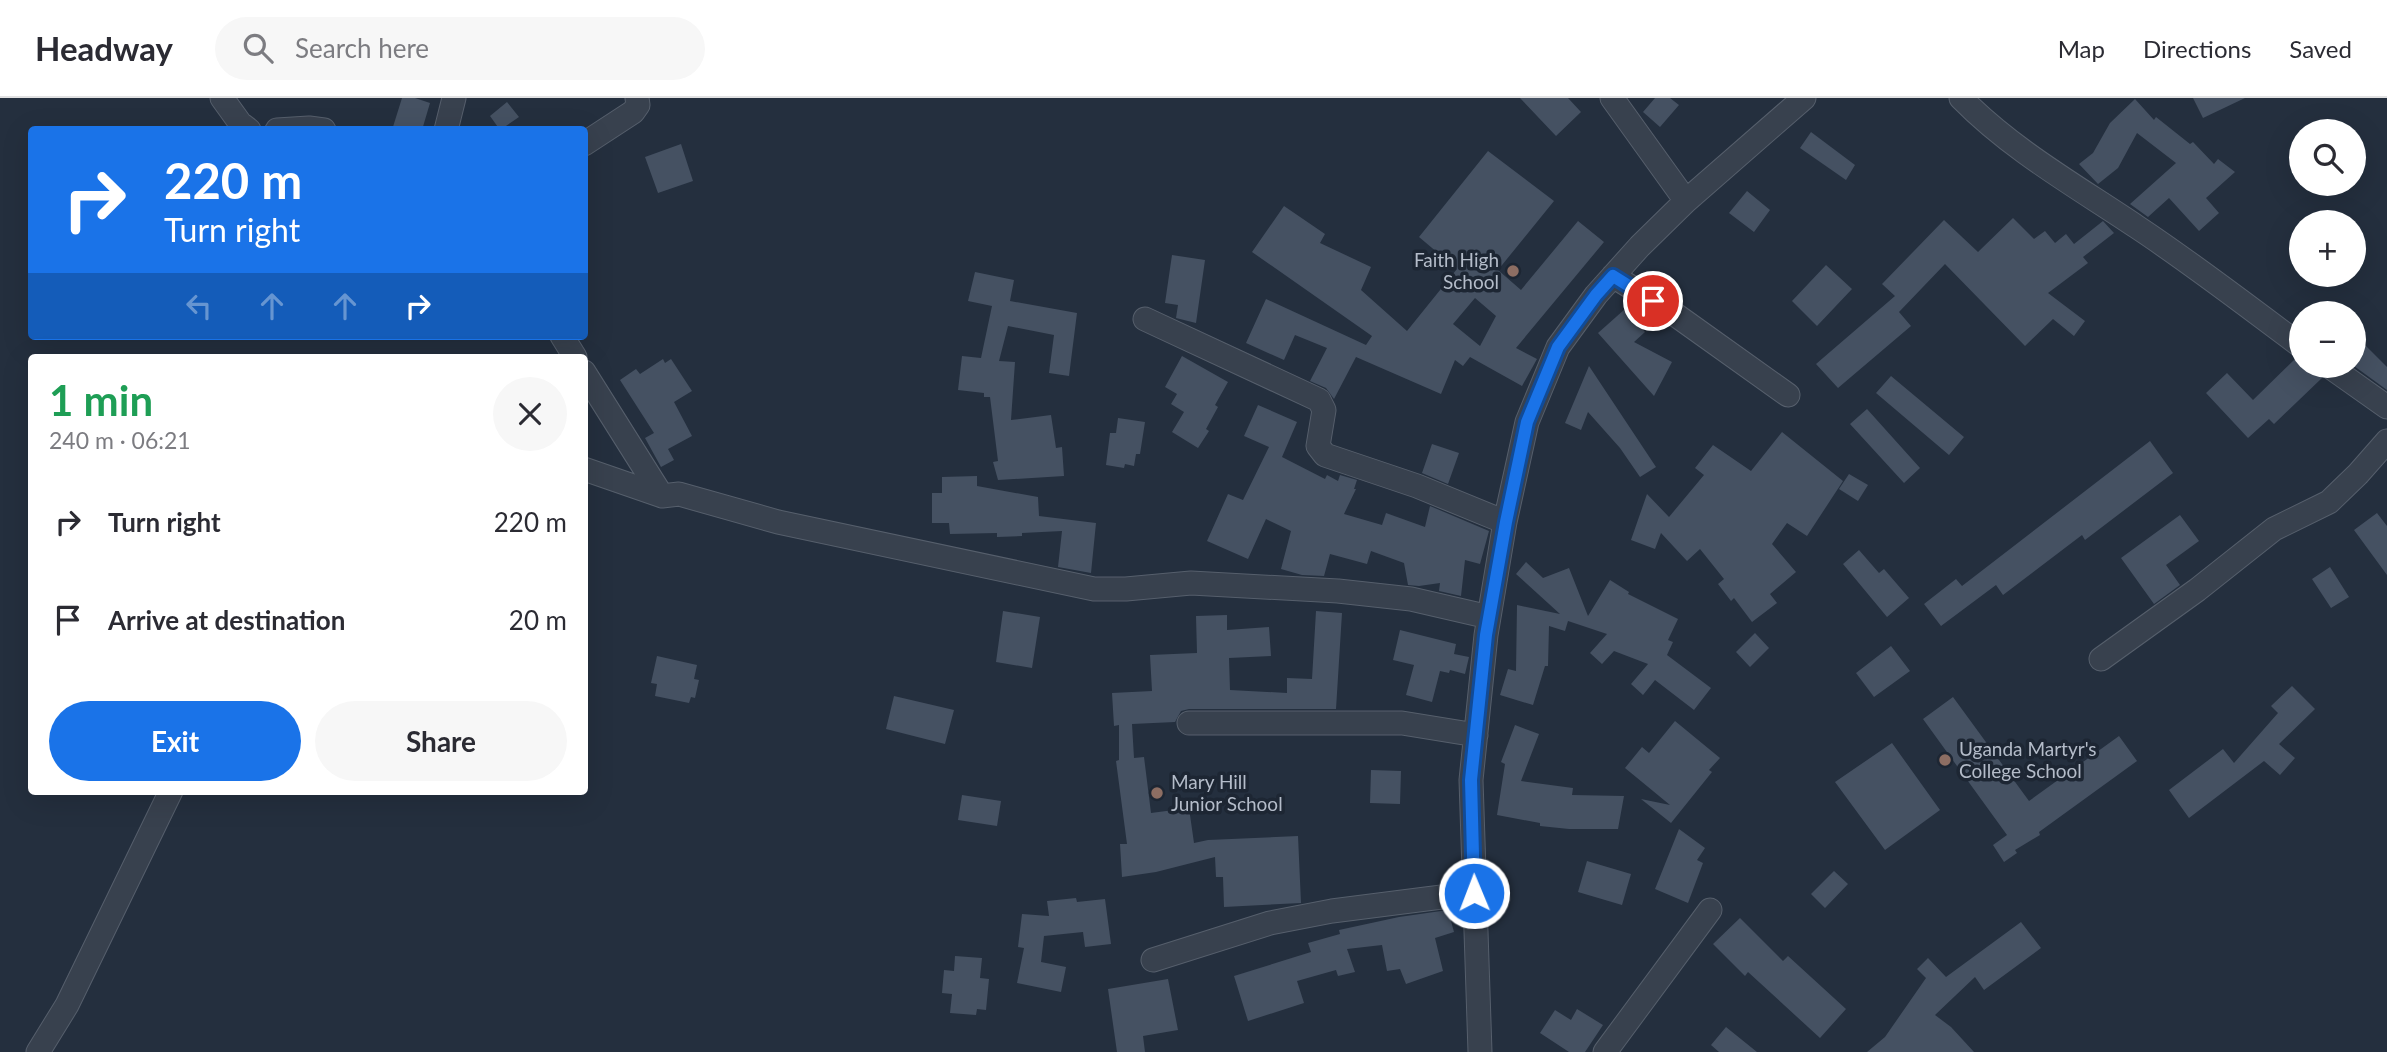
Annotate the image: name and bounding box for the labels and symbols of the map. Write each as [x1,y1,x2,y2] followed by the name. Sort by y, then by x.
[1414,248,1499,293] place label: Faith High School
[1505,263,1521,279] marker: Faith High School
[1623,271,1683,331] pin
[1959,737,2097,782] place label: Uganda Martyr's College School
[1937,752,1953,768] marker: Uganda Martyr's College School
[1171,770,1283,815] place label: Mary Hill Junior School
[1149,785,1165,801] marker: Mary Hill Junior School
[1437,856,1511,930] position arrow

